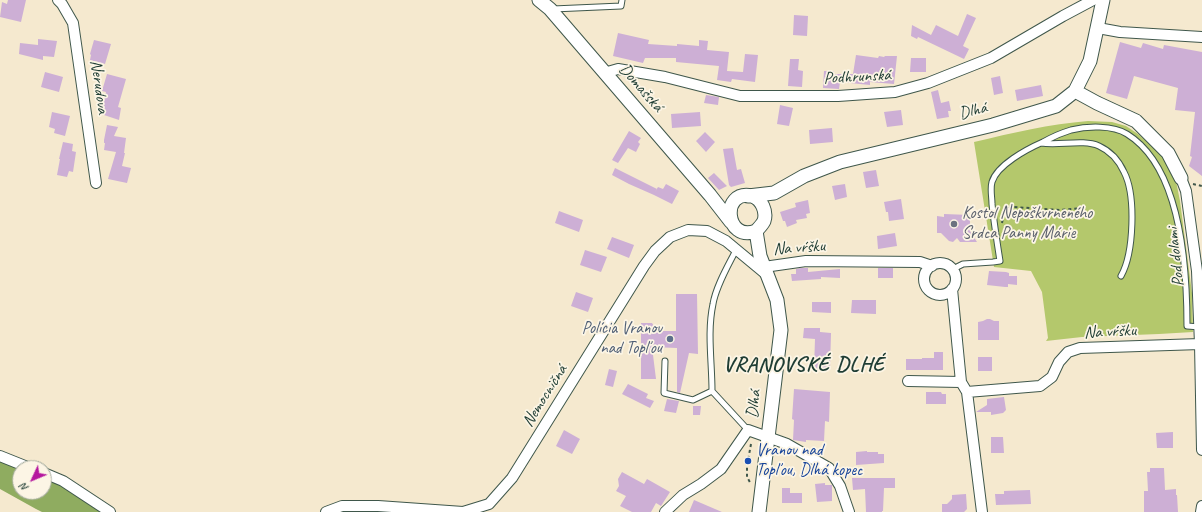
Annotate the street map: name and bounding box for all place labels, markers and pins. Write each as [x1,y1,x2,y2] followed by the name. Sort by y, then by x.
[962,204,1092,244] place label: Kostol Nepoškvrneného Srdca Panny Márie
[949,219,959,229] marker: Kostol Nepoškvrneného Srdca Panny Márie
[582,319,662,359] place label: Polícia Vranov nad Topľou
[665,334,675,344] marker: Polícia Vranov nad Topľou
[756,441,862,481] place label: Vranov nad Topľou, Dlhá kopec
[743,456,753,466] marker: Vranov nad Topľou, Dlhá kopec

